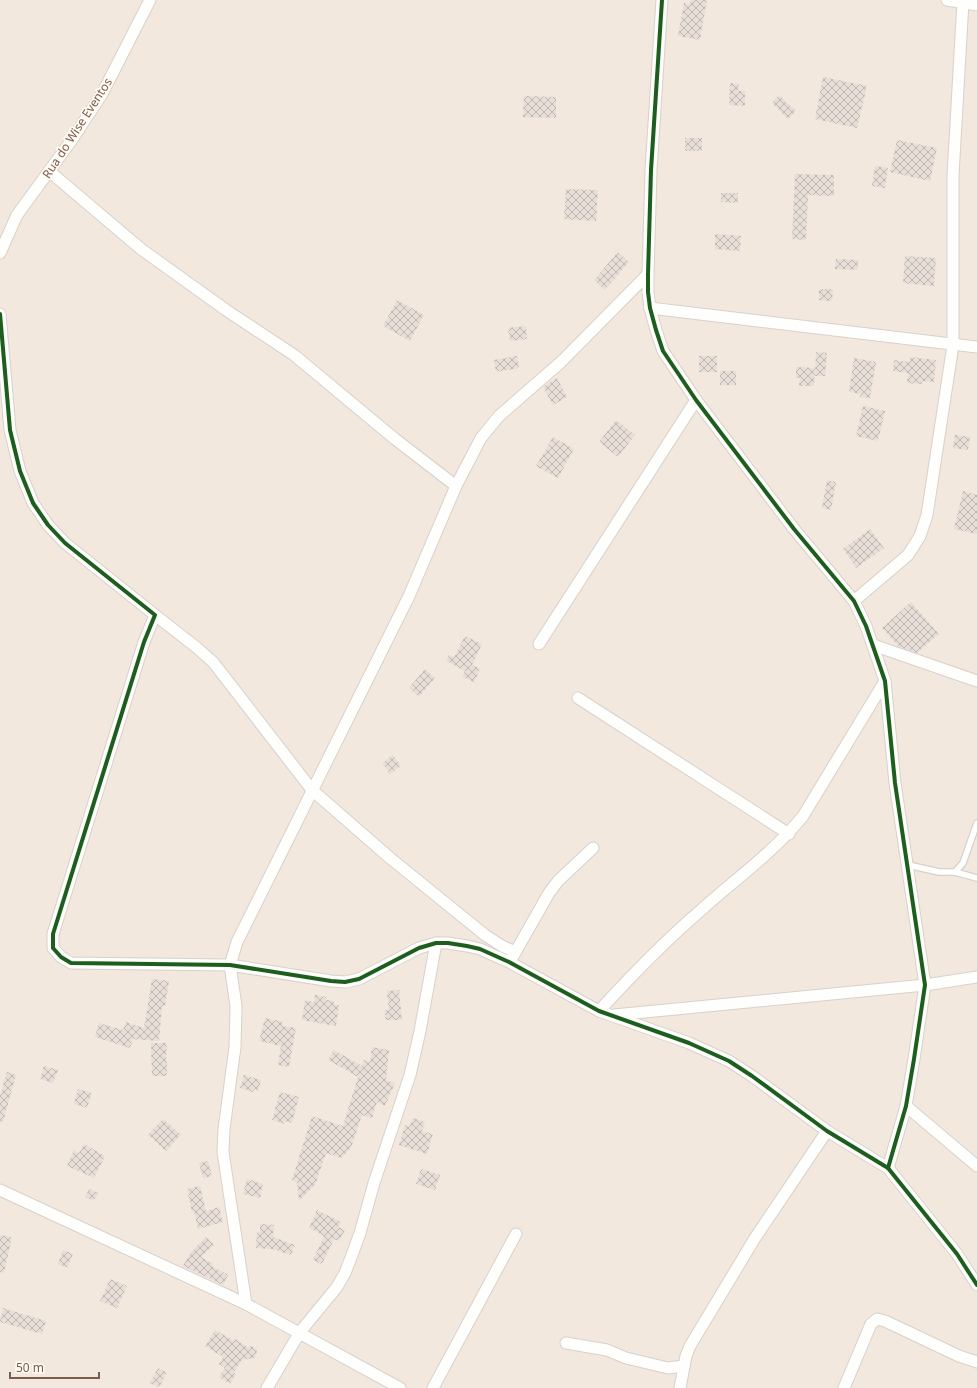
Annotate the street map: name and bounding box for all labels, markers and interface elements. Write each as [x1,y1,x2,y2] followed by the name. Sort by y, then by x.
[38,74,116,182] street label: Rua do Wise Eventos
[10,1354,99,1380] scale bar
[16,1359,44,1376] text: 50 m

